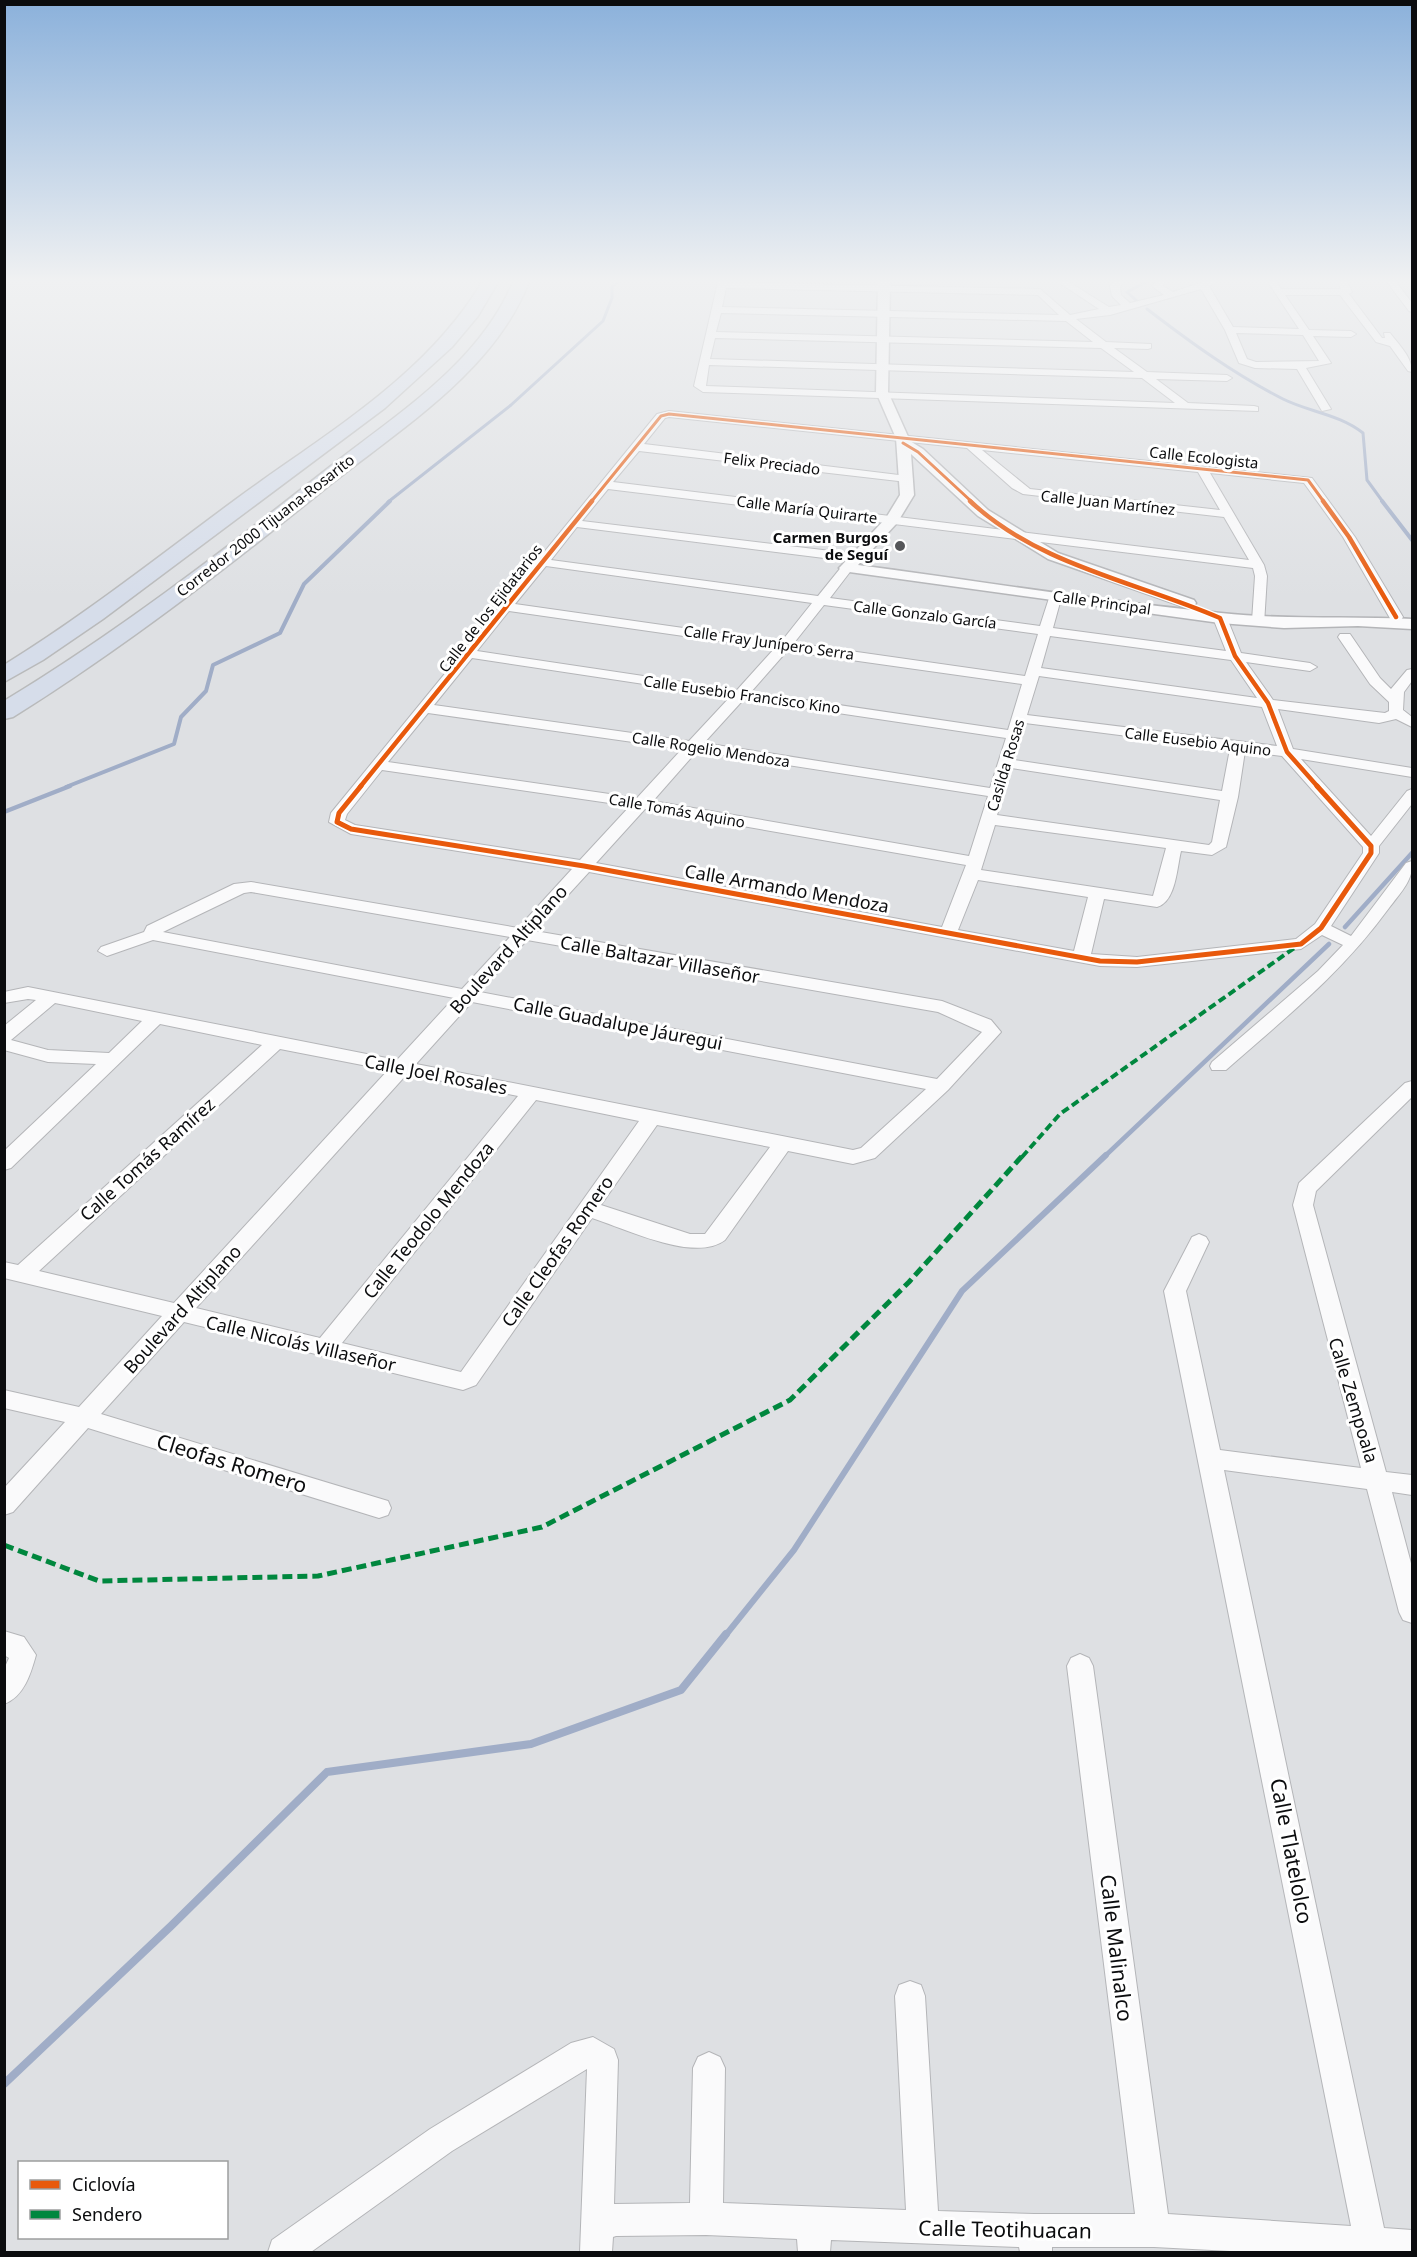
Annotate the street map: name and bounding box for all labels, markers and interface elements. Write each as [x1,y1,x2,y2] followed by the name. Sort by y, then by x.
[1148,441,1260,473] street label: Calle Ecologista
[723,447,821,479] street label: Felix Preciado
[172,449,358,601] street label: Corredor 2000 Tijuana-Rosarito
[1040,485,1176,519] street label: Calle Juan Martínez
[735,490,879,528] street label: Calle María Quirarte
[773,527,890,564] place label: Carmen Burgos de Seguí
[893,539,907,553] marker: Carmen Burgos de Seguí
[434,540,546,676] street label: Calle de los Ejidatarios
[1052,585,1152,619] street label: Calle Principal
[852,595,998,633] street label: Calle Gonzalo García
[682,620,856,664] street label: Calle Fray Junípero Serra
[642,670,842,718] street label: Calle Eusebio Francisco Kino
[981,716,1029,814] street label: Casilda Rosas
[1124,722,1272,760] street label: Calle Eusebio Aquino
[631,727,791,771] street label: Calle Rogelio Mendoza
[607,788,747,832] street label: Calle Tomás Aquino
[683,858,891,918] street label: Calle Armando Mendoza
[444,880,572,1018] street label: Boulevard Altiplano
[558,930,762,988] street label: Calle Baltazar Villaseñor
[511,991,725,1055] street label: Calle Guadalupe Jáuregui
[362,1048,510,1100] street label: Calle Joel Rosales
[74,1092,220,1226] street label: Calle Tomás Ramírez
[357,1136,499,1304] street label: Calle Teodolo Mendoza
[496,1171,618,1331] street label: Calle Cleofas Romero
[118,1240,246,1378] street label: Boulevard Altiplano
[204,1309,399,1377] street label: Calle Nicolás Villaseñor
[1324,1334,1384,1466] street label: Calle Zempoala
[153,1427,311,1499] street label: Cleofas Romero
[1264,1776,1320,1926] street label: Calle Tlatelolco
[1094,1873,1140,2023] street label: Calle Malinalco
[18,2161,228,2239] legend
[72,2172,136,2196] text: Ciclovía
[72,2202,142,2226] text: Sendero
[918,2213,1092,2245] street label: Calle Teotihuacan

